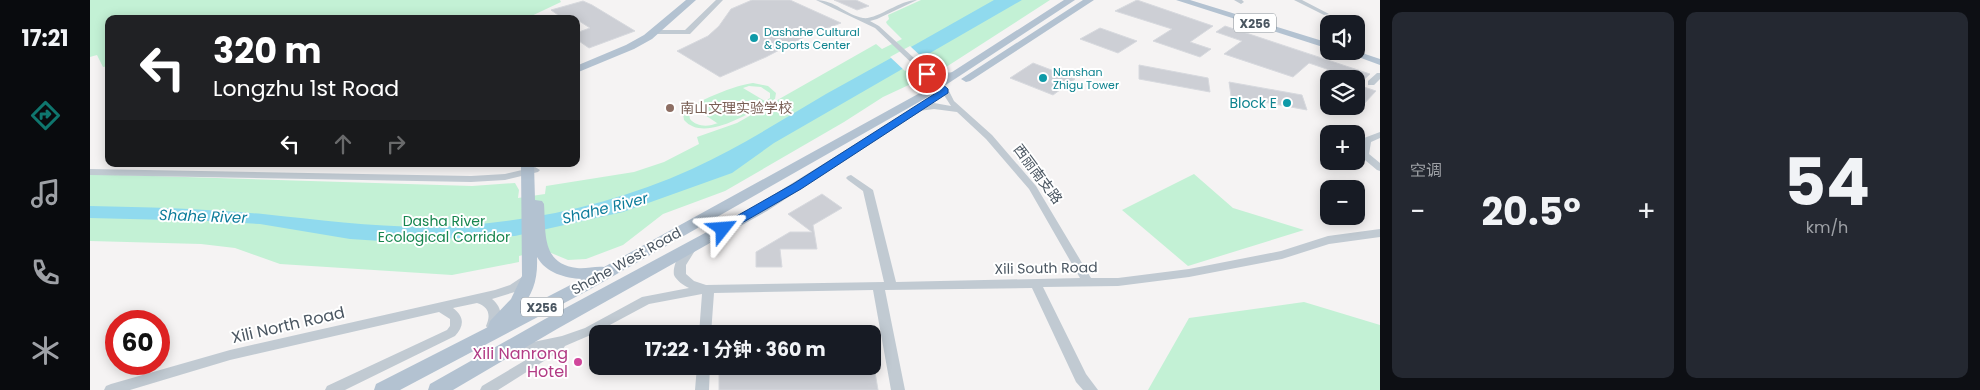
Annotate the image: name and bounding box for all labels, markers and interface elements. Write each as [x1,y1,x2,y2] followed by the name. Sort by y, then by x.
[1234,13,1276,32] road number: X256
[1320,15,1365,225] map controls
[1320,15,1365,60] button: sound
[21,23,69,54] text: 17:21
[764,24,860,53] place label: Dashahe Cultural & Sports Center
[213,26,321,75] text: 320 m
[748,32,760,44] marker: Dashahe Cultural & Sports Center
[130,35,195,100] icon: left
[906,53,948,95] pin
[913,60,941,88] icon: arrive
[1053,64,1119,93] place label: Nanshan Zhigu Tower
[1320,70,1365,115] button: layers
[1037,72,1049,84] marker: Nanshan Zhigu Tower
[213,73,399,104] text: Longzhu 1st Road
[1229,93,1277,113] place label: Block E
[1281,97,1293,109] marker: Block E
[28,98,63,133] icon: directions
[680,98,792,118] place label: 南山文理实验学校
[664,102,676,114] marker: 南山文理实验学校
[1320,125,1365,170] button: +
[276,130,304,158] icon: left
[329,130,357,158] icon: ahead
[382,130,410,158] icon: right
[1784,137,1870,228] text: 54
[1009,140,1067,208] street label: 西丽南支路
[1410,159,1442,182] text: 空调
[28,176,63,211] icon: music
[1320,180,1365,225] button: −
[1481,185,1581,238] text: 20.5°
[560,187,651,229] water label: Shahe River
[1410,192,1425,231] text: −
[1637,192,1656,231] text: +
[696,202,748,254] position arrow
[159,204,248,228] water label: Shahe River
[378,211,510,247] park label: Dasha River Ecological Corridor
[1806,216,1848,239] text: km/h
[567,222,685,300] street label: Shahe West Road
[28,255,63,290] icon: phone
[994,257,1098,279] street label: Xili South Road
[521,298,563,316] road number: X256
[229,301,347,349] street label: Xili North Road
[105,310,170,375] speed limit sign: 60
[28,333,63,368] icon: climate
[644,336,826,363] text: 17:22 · 1 分钟 · 360 m
[472,342,568,383] place label: Xili Nanrong Hotel
[572,356,584,368] marker: Xili Nanrong Hotel

